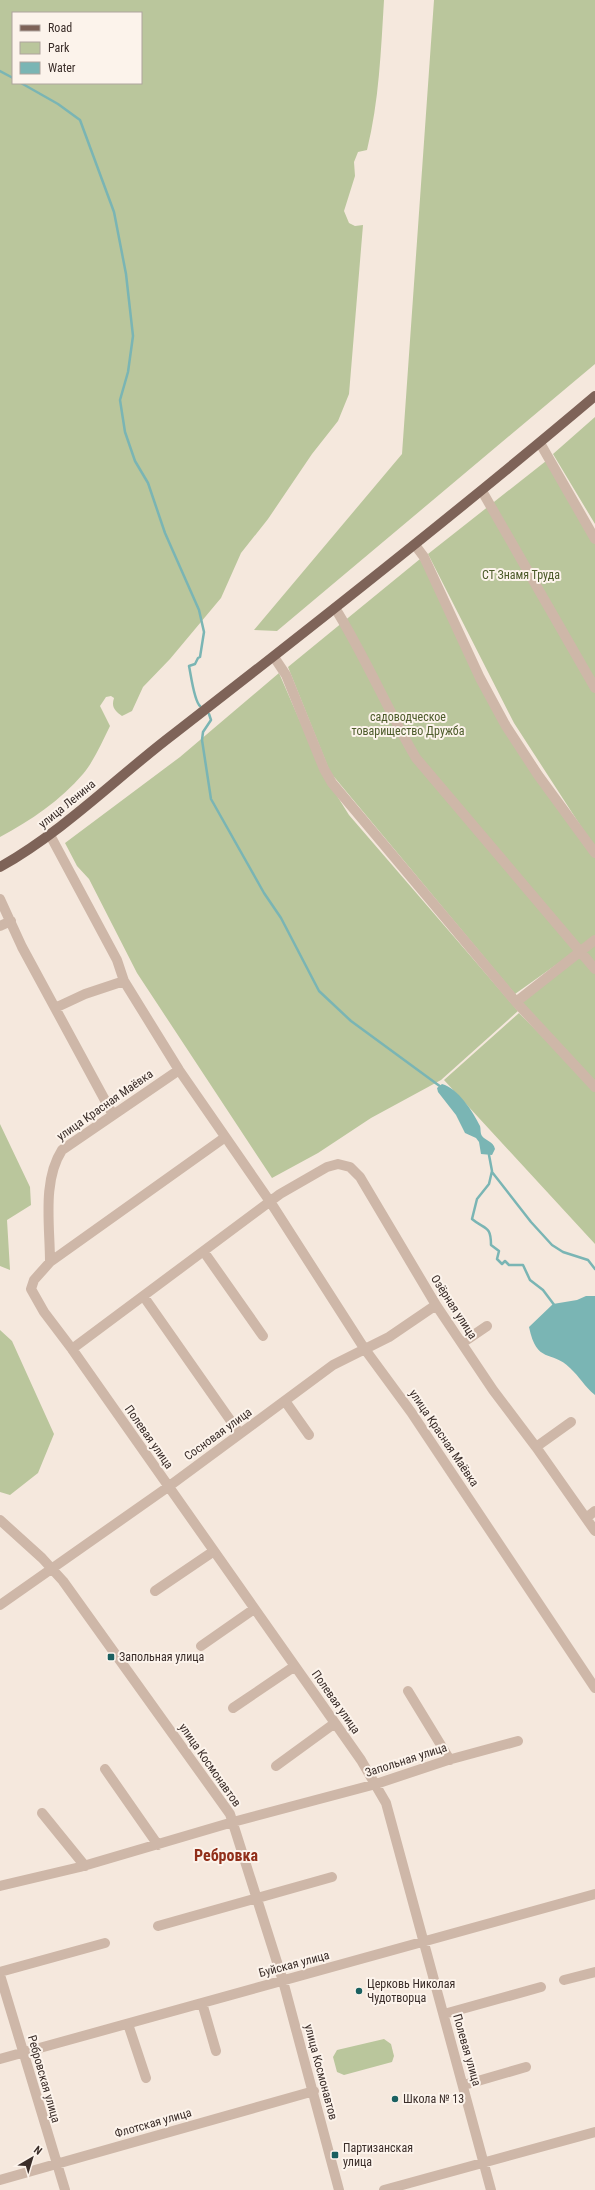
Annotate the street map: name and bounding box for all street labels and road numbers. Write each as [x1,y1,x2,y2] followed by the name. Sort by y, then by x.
[36,777,98,831] street label: улица Ленина
[54,1066,156,1143] street label: улица Красная Маёвка
[428,1272,480,1342] street label: Озёрная улица
[406,1387,482,1489] street label: улица Красная Маёвка
[122,1402,176,1472] street label: Полевая улица
[182,1405,255,1463] street label: Сосновая улица
[309,1667,363,1737] street label: Полевая улица
[176,1721,244,1809] street label: улица Космонавтов
[363,1740,449,1780] street label: Запольная улица
[257,1948,331,1980] street label: Буйская улица
[450,2012,484,2088] street label: Полевая улица
[301,2023,341,2121] street label: улица Космонавтов
[25,2034,63,2125] street label: Ребровская улица
[113,2105,193,2141] street label: Флотская улица

